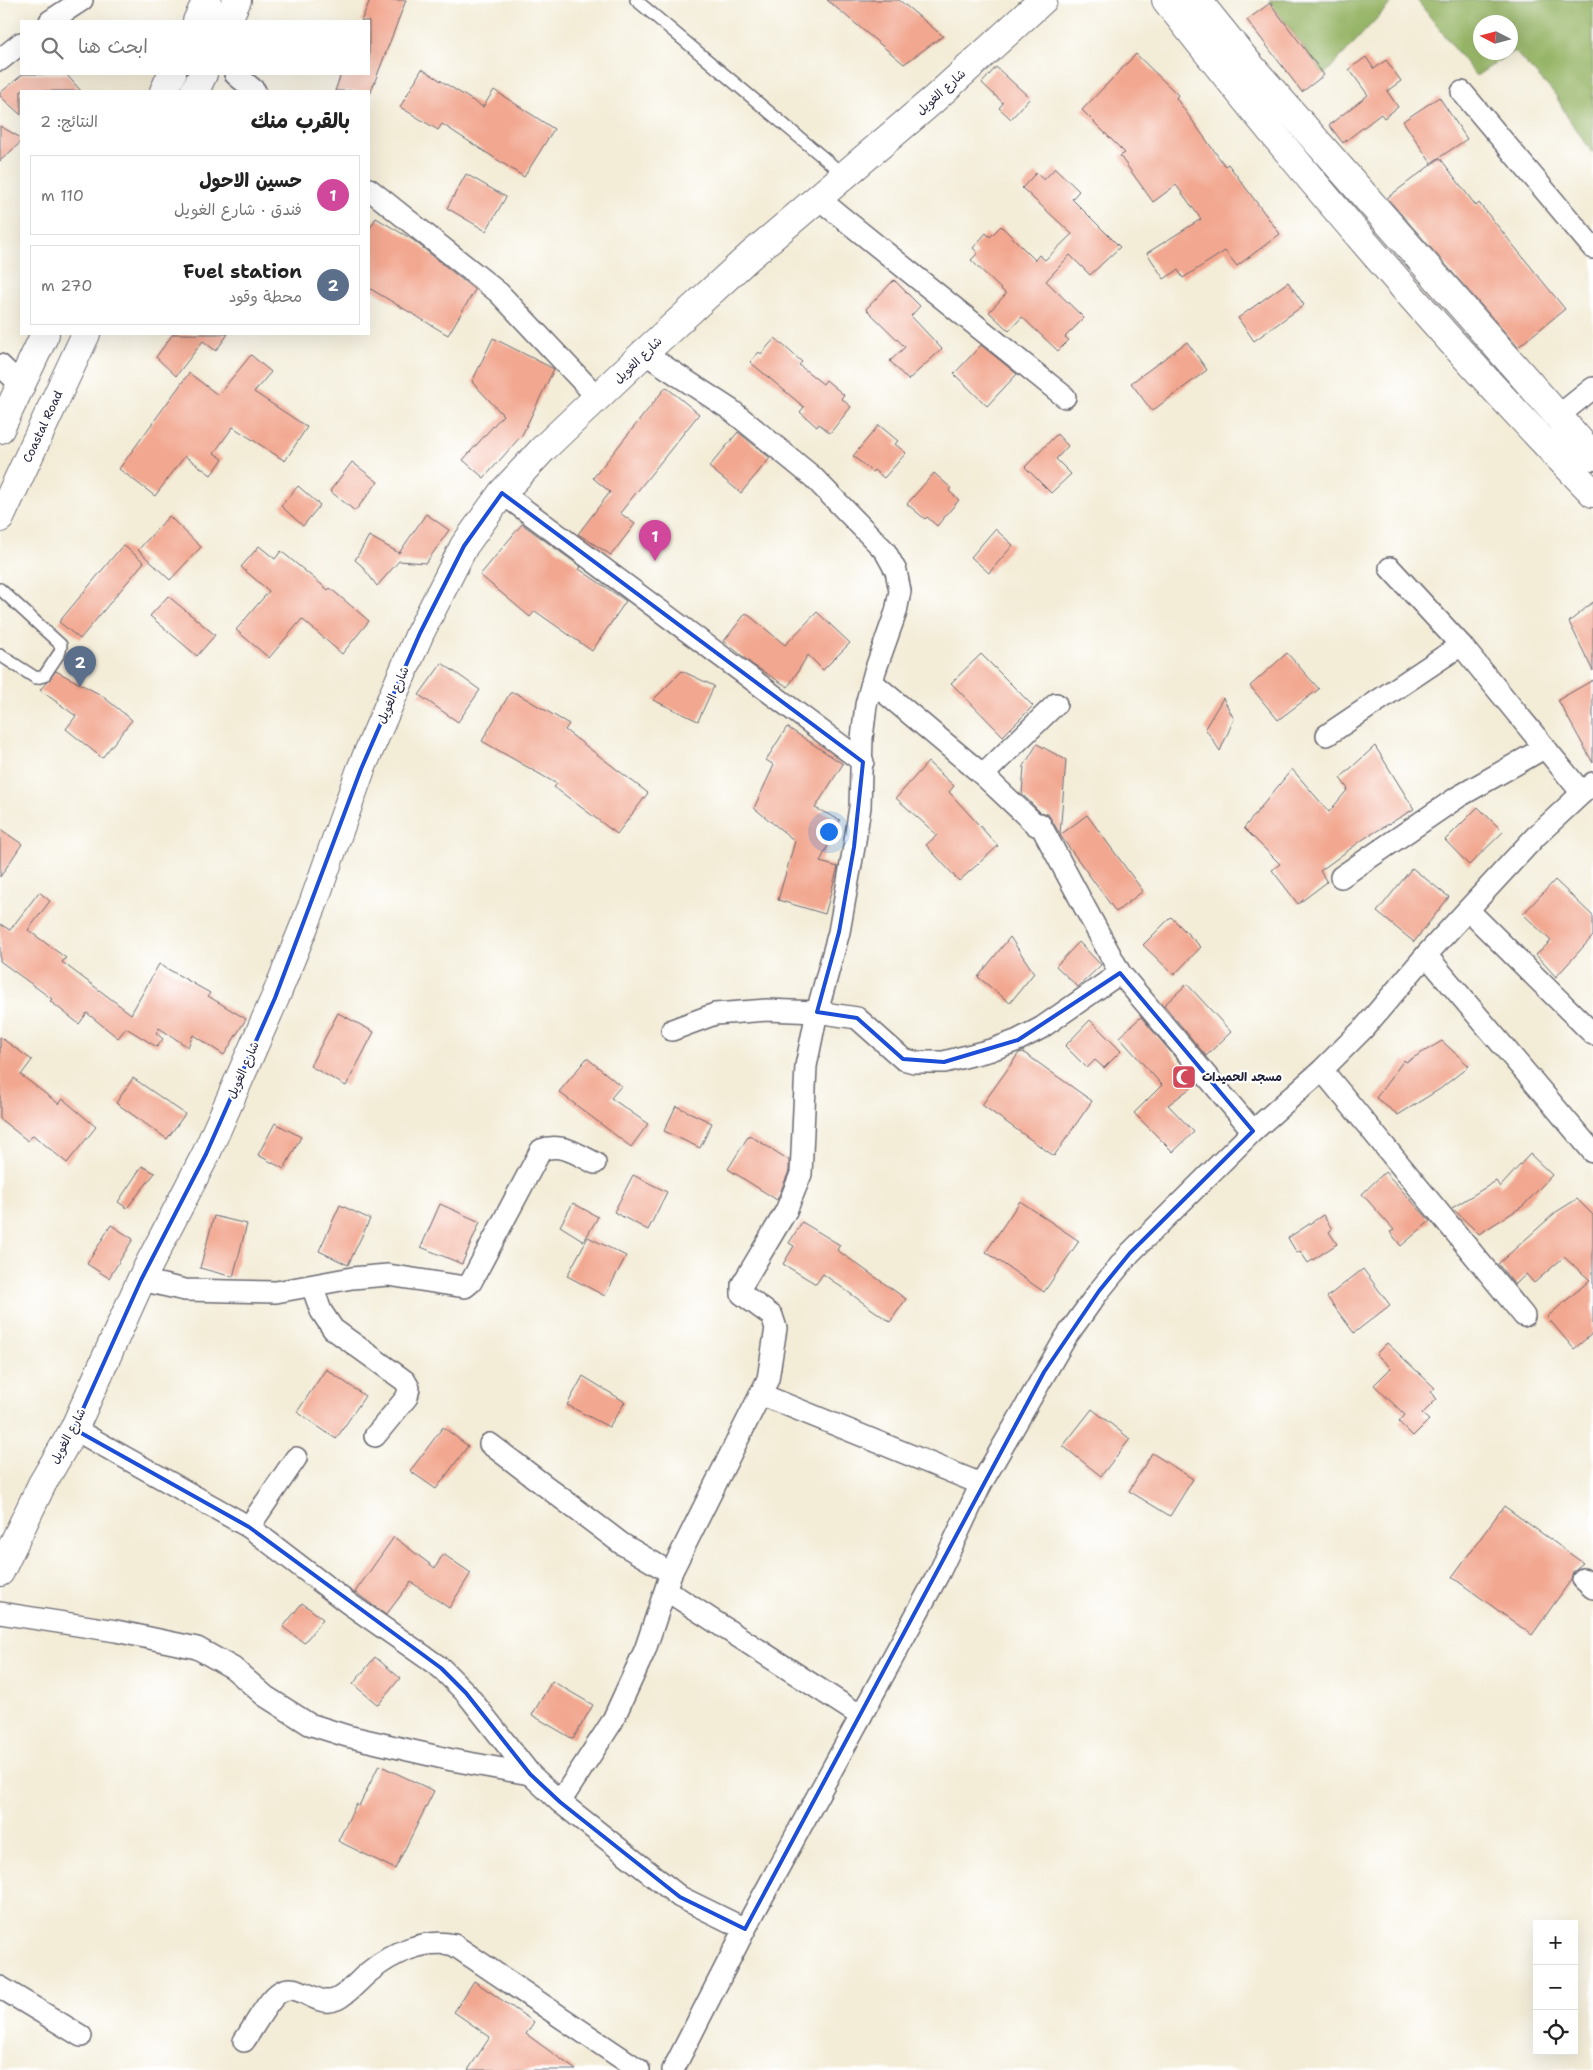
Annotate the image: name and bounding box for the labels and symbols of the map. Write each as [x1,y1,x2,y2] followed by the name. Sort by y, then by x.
[1473,15,1518,60] north arrow
[913,66,970,119] street label: شارع الغويل
[611,333,666,388] street label: شارع الغويل
[19,388,67,465] street label: Coastal Road
[639,520,671,561] pin: 1
[64,646,96,687] pin: 2
[373,664,414,727] street label: شارع الغويل
[816,819,842,845] your location
[223,1039,264,1102] street label: شارع الغويل
[1171,1064,1197,1090] mosque icon: مسجد الحميدات
[1202,1069,1282,1085] place label: مسجد الحميدات
[47,1405,90,1467] street label: شارع الغويل

